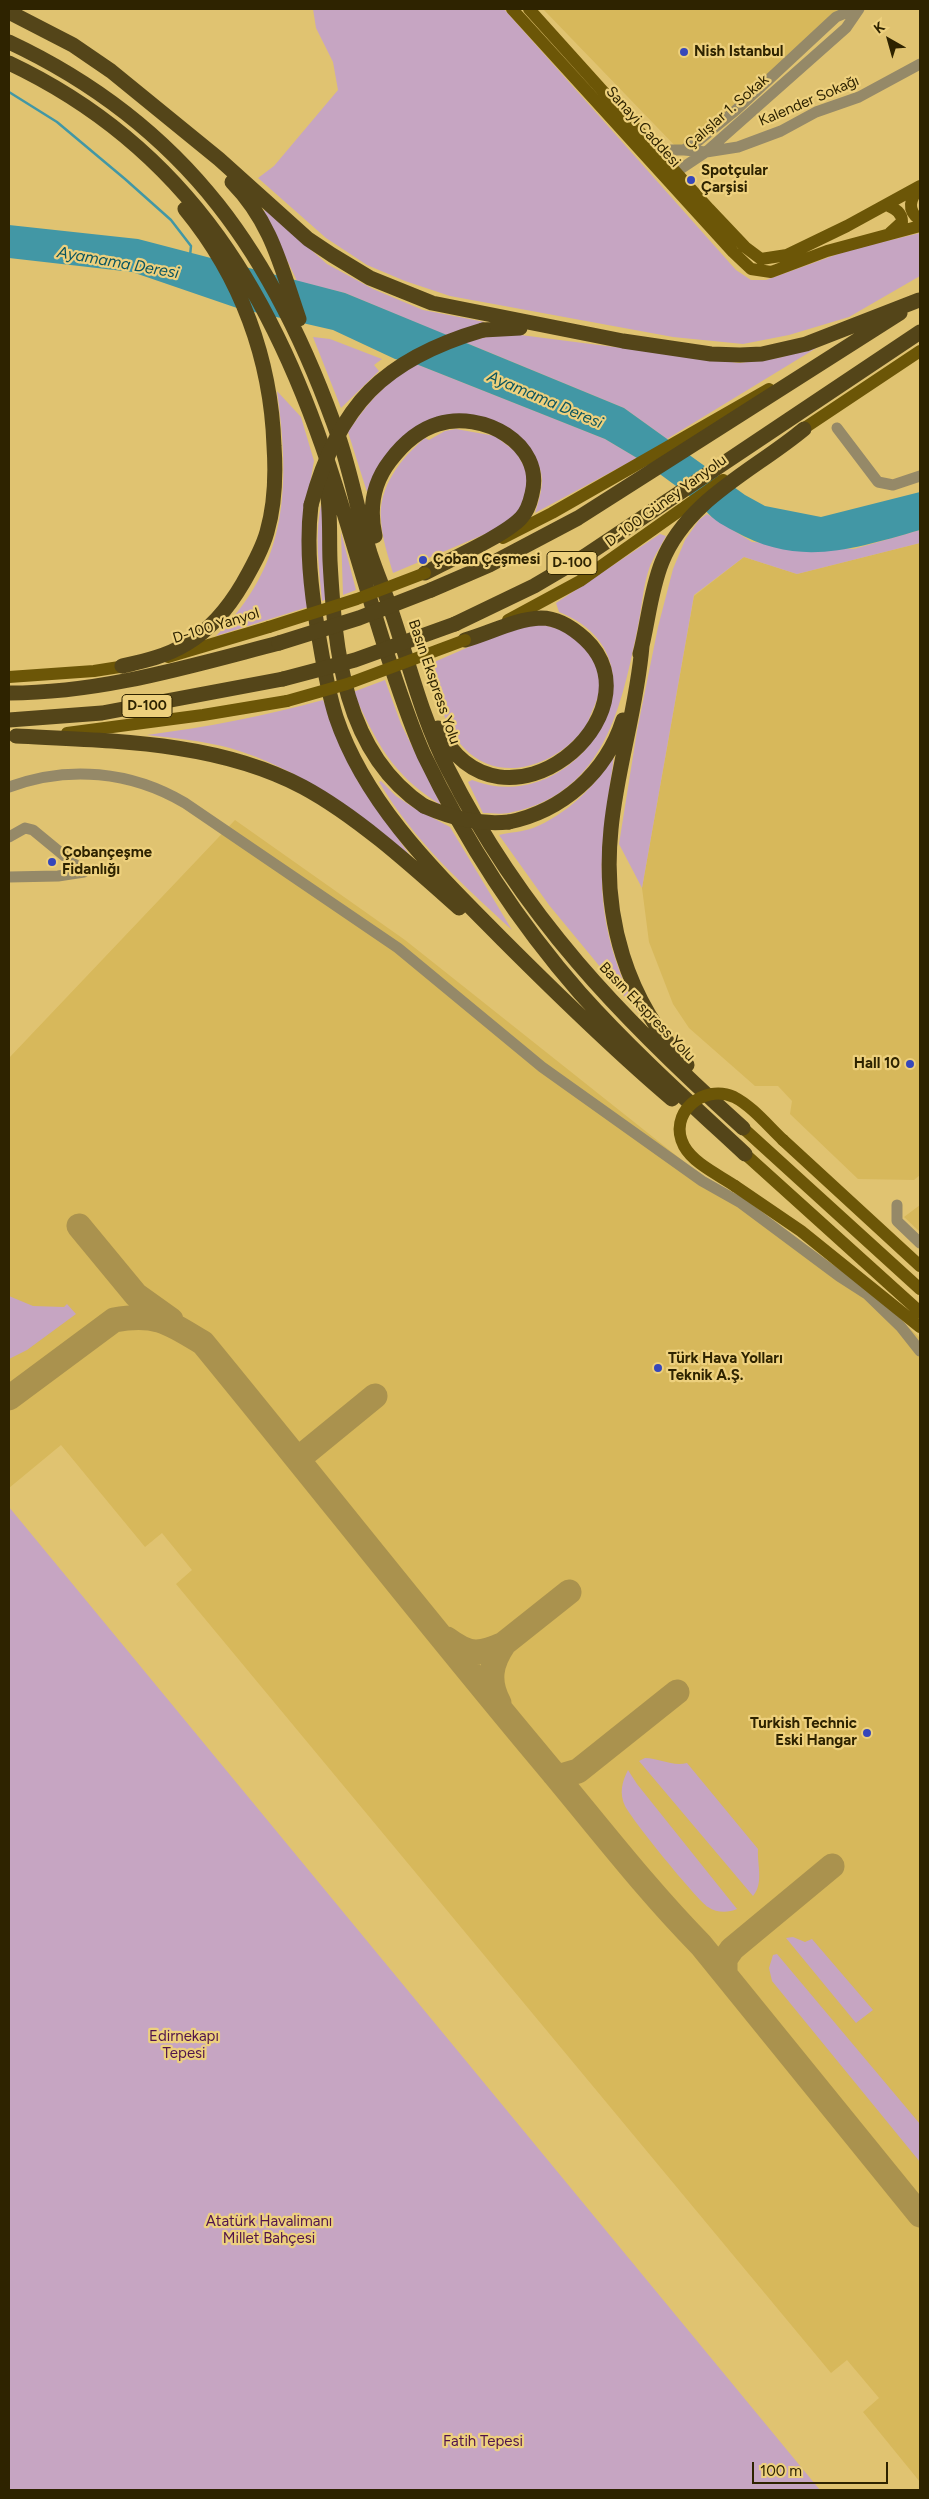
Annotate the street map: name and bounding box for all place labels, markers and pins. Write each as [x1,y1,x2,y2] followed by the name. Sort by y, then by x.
[694,43,784,61] place label: Nish Istanbul
[678,46,690,58] marker: Nish Istanbul
[701,162,768,197] place label: Spotçular Çarşisi
[685,174,697,186] marker: Spotçular Çarşisi
[433,551,540,569] place label: Çoban Çeşmesi
[417,554,429,566] marker: Çoban Çeşmesi
[62,844,152,879] place label: Çobançeşme Fidanlığı
[46,856,58,868] marker: Çobançeşme Fidanlığı
[854,1055,900,1073] place label: Hall 10
[904,1058,916,1070] marker: Hall 10
[668,1350,783,1385] place label: Türk Hava Yolları Teknik A.Ş.
[652,1362,664,1374] marker: Türk Hava Yolları Teknik A.Ş.
[750,1715,857,1750] place label: Turkish Technic Eski Hangar
[861,1727,873,1739] marker: Turkish Technic Eski Hangar

